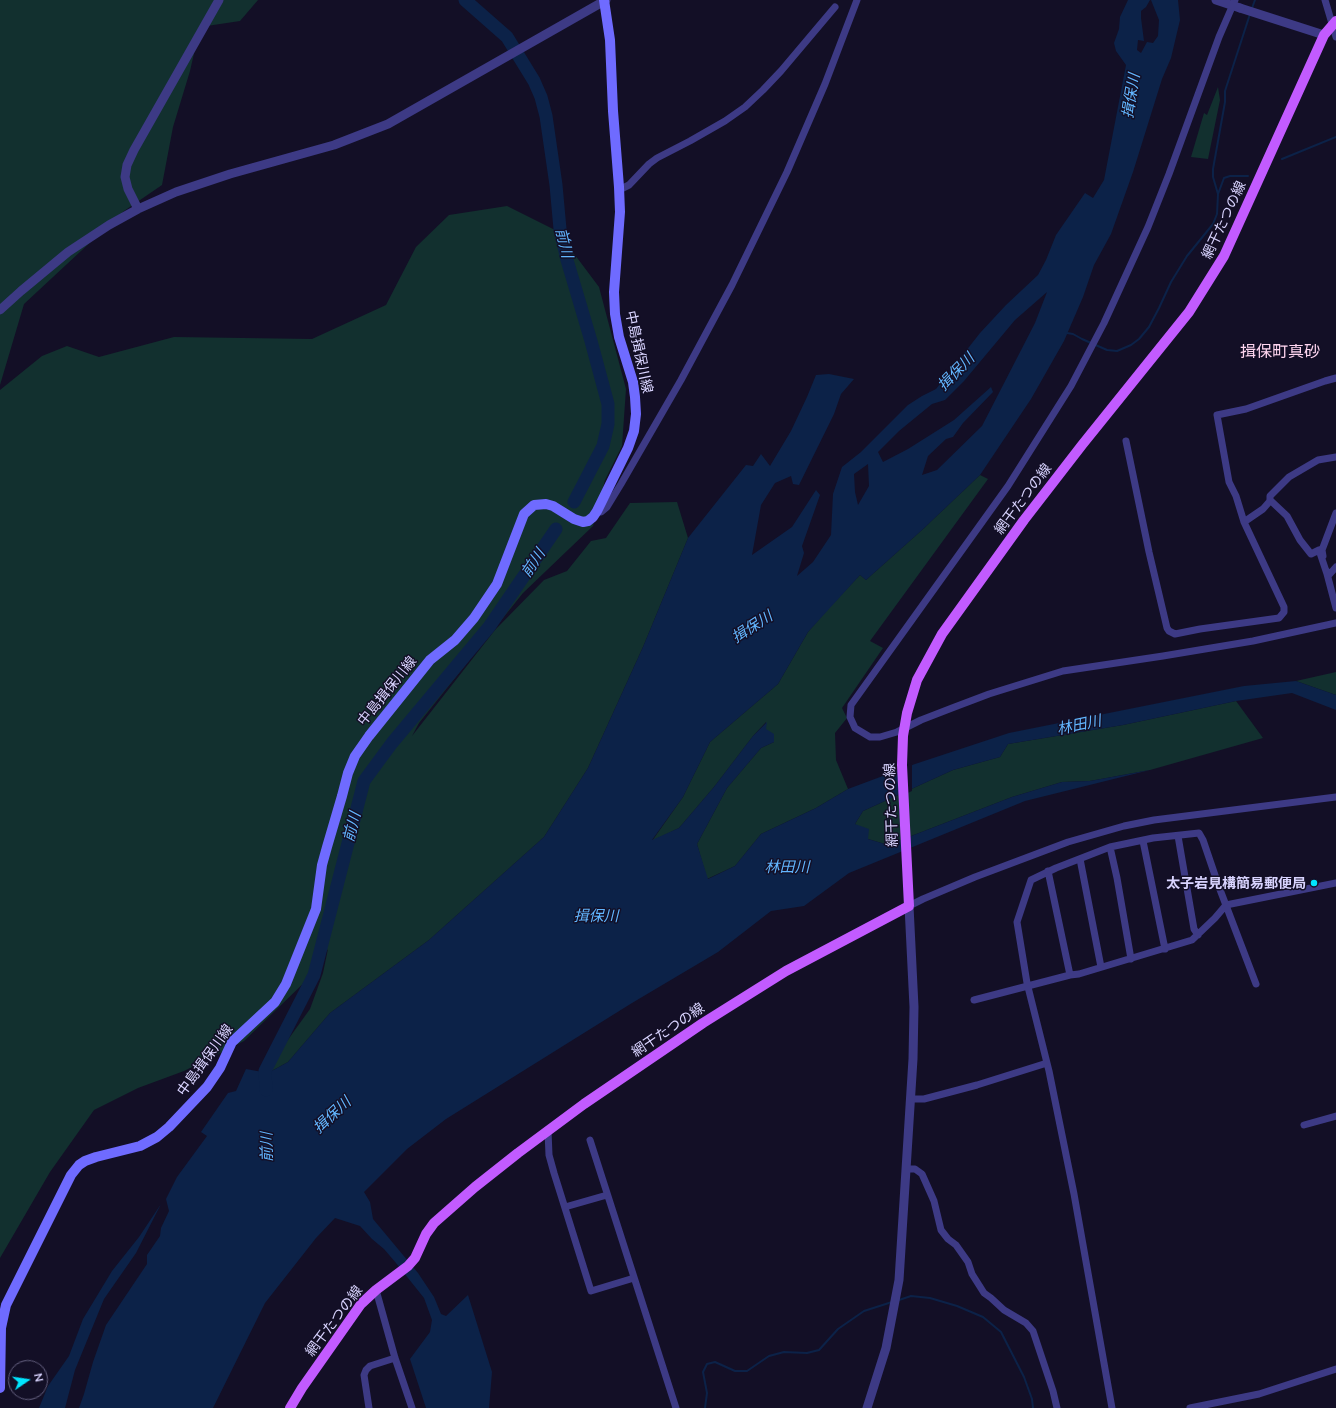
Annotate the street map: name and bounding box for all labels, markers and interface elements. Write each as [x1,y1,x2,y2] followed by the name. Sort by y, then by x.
[1119,72,1143,120] water label: 揖保川
[1199,178,1249,262] street label: 網干たつの線
[552,226,576,260] water label: 前川
[622,309,656,395] street label: 中島揖保川線
[1240,342,1320,362] district label: 揖保町真砂
[934,350,978,394] water label: 揖保川
[991,460,1055,538] street label: 網干たつの線
[517,546,549,580] water label: 前川
[728,607,776,647] water label: 揖保川
[354,653,420,729] street label: 中島揖保川線
[1055,712,1103,738] water label: 林田川
[881,763,901,847] street label: 網干たつの線
[340,810,364,844] water label: 前川
[765,858,809,876] water label: 林田川
[1166,875,1306,891] place label: 太子岩見構簡易郵便局
[1309,878,1319,888] marker: 太子岩見構簡易郵便局
[574,907,618,925] water label: 揖保川
[628,1000,708,1060] street label: 網干たつの線
[174,1021,236,1099] street label: 中島揖保川線
[309,1093,355,1137] water label: 揖保川
[258,1132,276,1162] water label: 前川
[302,1282,366,1360] street label: 網干たつの線
[8,1360,48,1400] north arrow
[32,1372,46,1383] text: N

